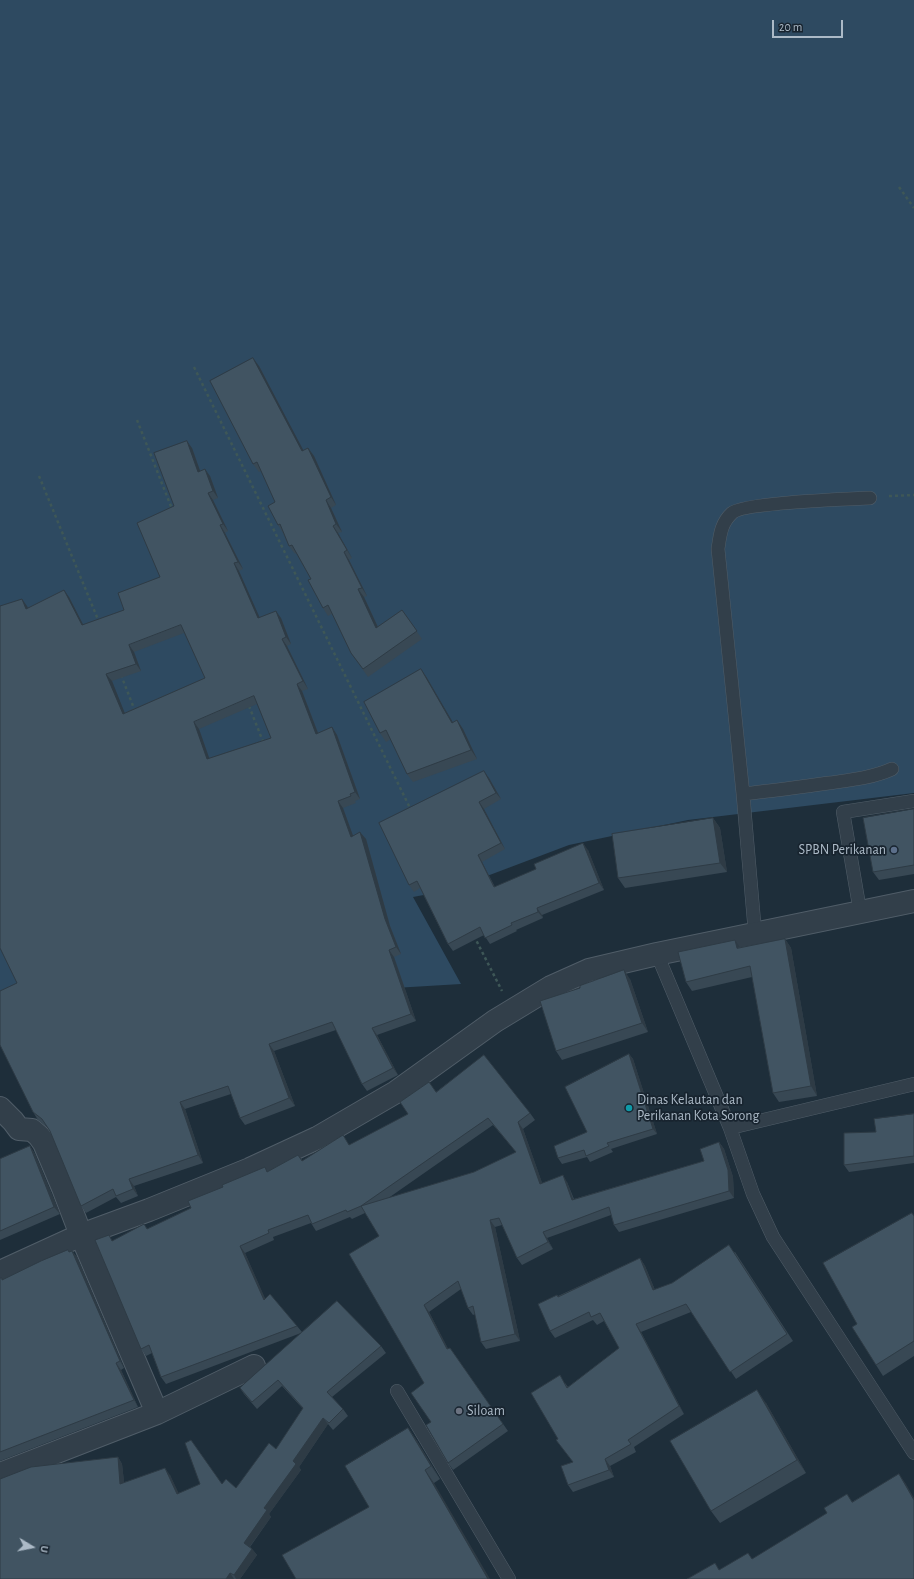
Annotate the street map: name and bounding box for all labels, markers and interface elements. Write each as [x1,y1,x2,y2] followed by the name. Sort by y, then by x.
[774,12,845,38] scale bar
[779,21,802,33] text: 20 m
[798,842,886,858] place label: SPBN Perikanan
[889,845,899,855] marker: SPBN Perikanan
[637,1092,759,1124] place label: Dinas Kelautan dan Perikanan Kota Sorong
[624,1103,634,1113] marker: Dinas Kelautan dan Perikanan Kota Sorong
[467,1403,505,1419] place label: Siloam
[454,1406,464,1416] marker: Siloam
[12,1527,52,1567] north arrow
[38,1545,50,1554] text: U

